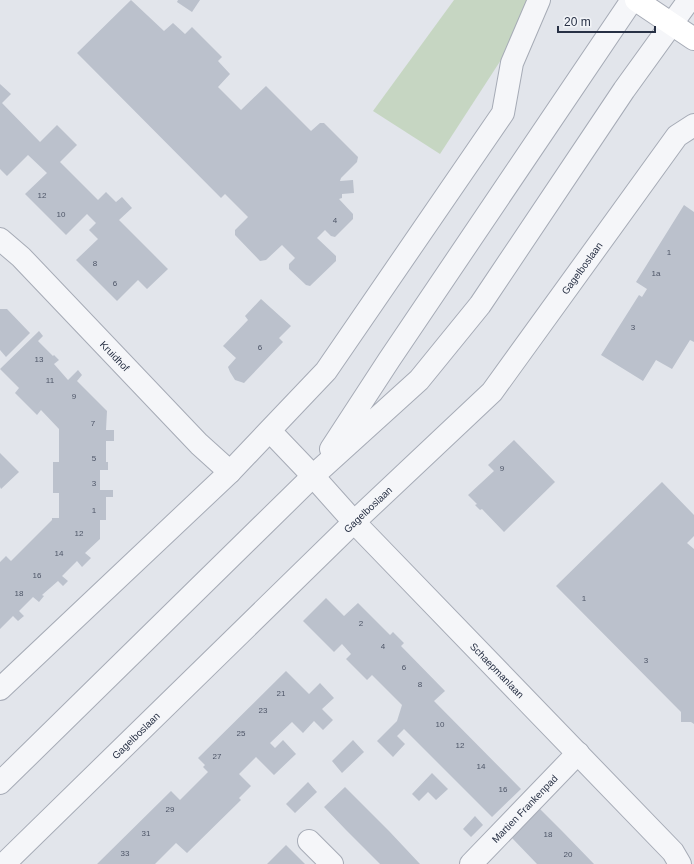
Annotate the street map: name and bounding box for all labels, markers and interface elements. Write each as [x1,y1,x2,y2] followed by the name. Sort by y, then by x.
[558,8,655,34] scale bar
[564,15,591,29] text: 20 m
[38,191,47,200] house number: 12
[57,210,66,219] house number: 10
[333,216,338,225] house number: 4
[559,240,604,296] street label: Gagelboslaan
[667,248,672,257] house number: 1
[93,259,98,268] house number: 8
[652,269,661,278] house number: 1a
[113,279,118,288] house number: 6
[631,323,636,332] house number: 3
[98,338,132,373] street label: Kruidhof
[258,343,263,352] house number: 6
[35,355,44,364] house number: 13
[46,376,55,385] house number: 11
[72,392,77,401] house number: 9
[91,419,96,428] house number: 7
[92,454,97,463] house number: 5
[500,464,505,473] house number: 9
[92,479,97,488] house number: 3
[341,484,394,534] street label: Gagelboslaan
[92,506,97,515] house number: 1
[75,529,84,538] house number: 12
[55,549,64,558] house number: 14
[33,571,42,580] house number: 16
[15,589,24,598] house number: 18
[582,594,587,603] house number: 1
[359,619,364,628] house number: 2
[468,640,526,700] street label: Schaepmanlaan
[381,642,386,651] house number: 4
[644,656,649,665] house number: 3
[402,663,407,672] house number: 6
[418,680,423,689] house number: 8
[277,689,286,698] house number: 21
[259,706,268,715] house number: 23
[110,710,162,761] street label: Gagelboslaan
[436,720,445,729] house number: 10
[237,729,246,738] house number: 25
[456,741,465,750] house number: 12
[213,752,222,761] house number: 27
[477,762,486,771] house number: 14
[489,773,559,845] street label: Martien Frankenpad
[499,785,508,794] house number: 16
[166,805,175,814] house number: 29
[142,829,151,838] house number: 31
[544,830,553,839] house number: 18
[121,849,130,858] house number: 33
[564,850,573,859] house number: 20

